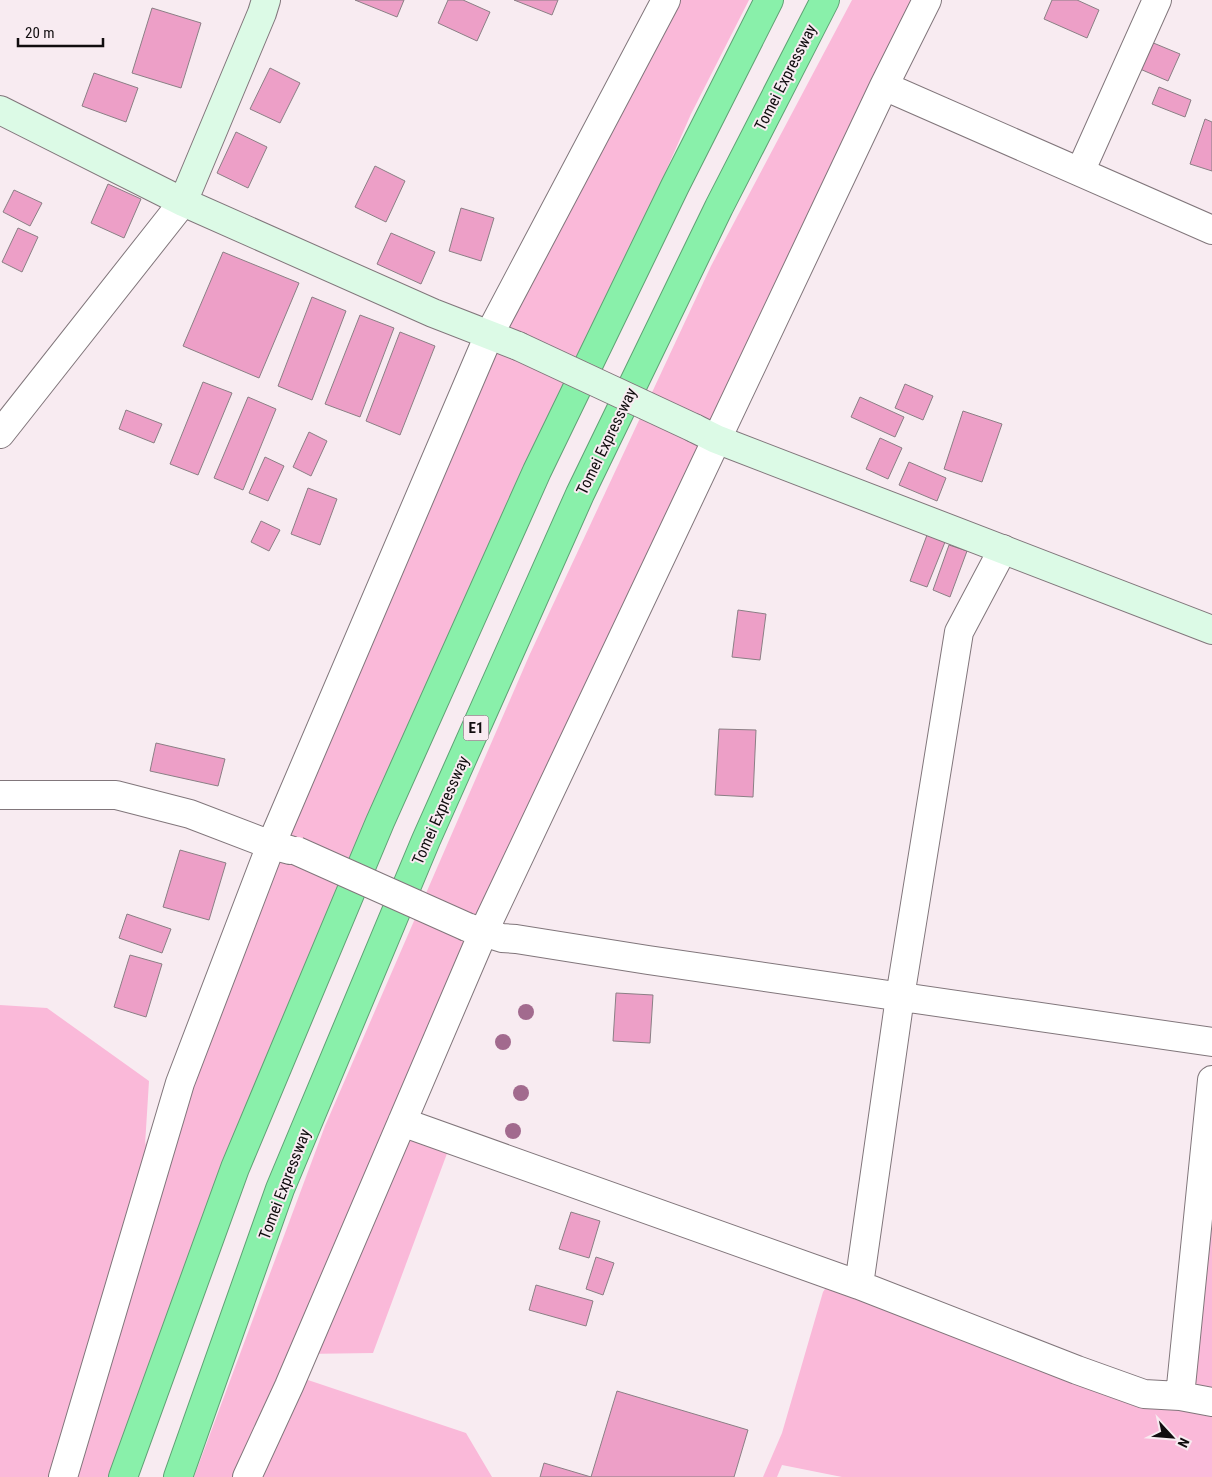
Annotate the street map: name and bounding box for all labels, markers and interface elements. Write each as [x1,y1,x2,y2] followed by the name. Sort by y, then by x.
[18,15,102,47] scale bar
[750,21,821,134] street label: Tomei Expressway
[25,24,55,42] text: 20 m
[572,384,641,498] street label: Tomei Expressway
[464,716,488,740] road number: E1
[408,753,473,867] street label: Tomei Expressway
[255,1126,314,1242] street label: Tomei Expressway
[1147,1412,1197,1462] north arrow
[1175,1435,1193,1450] text: N

